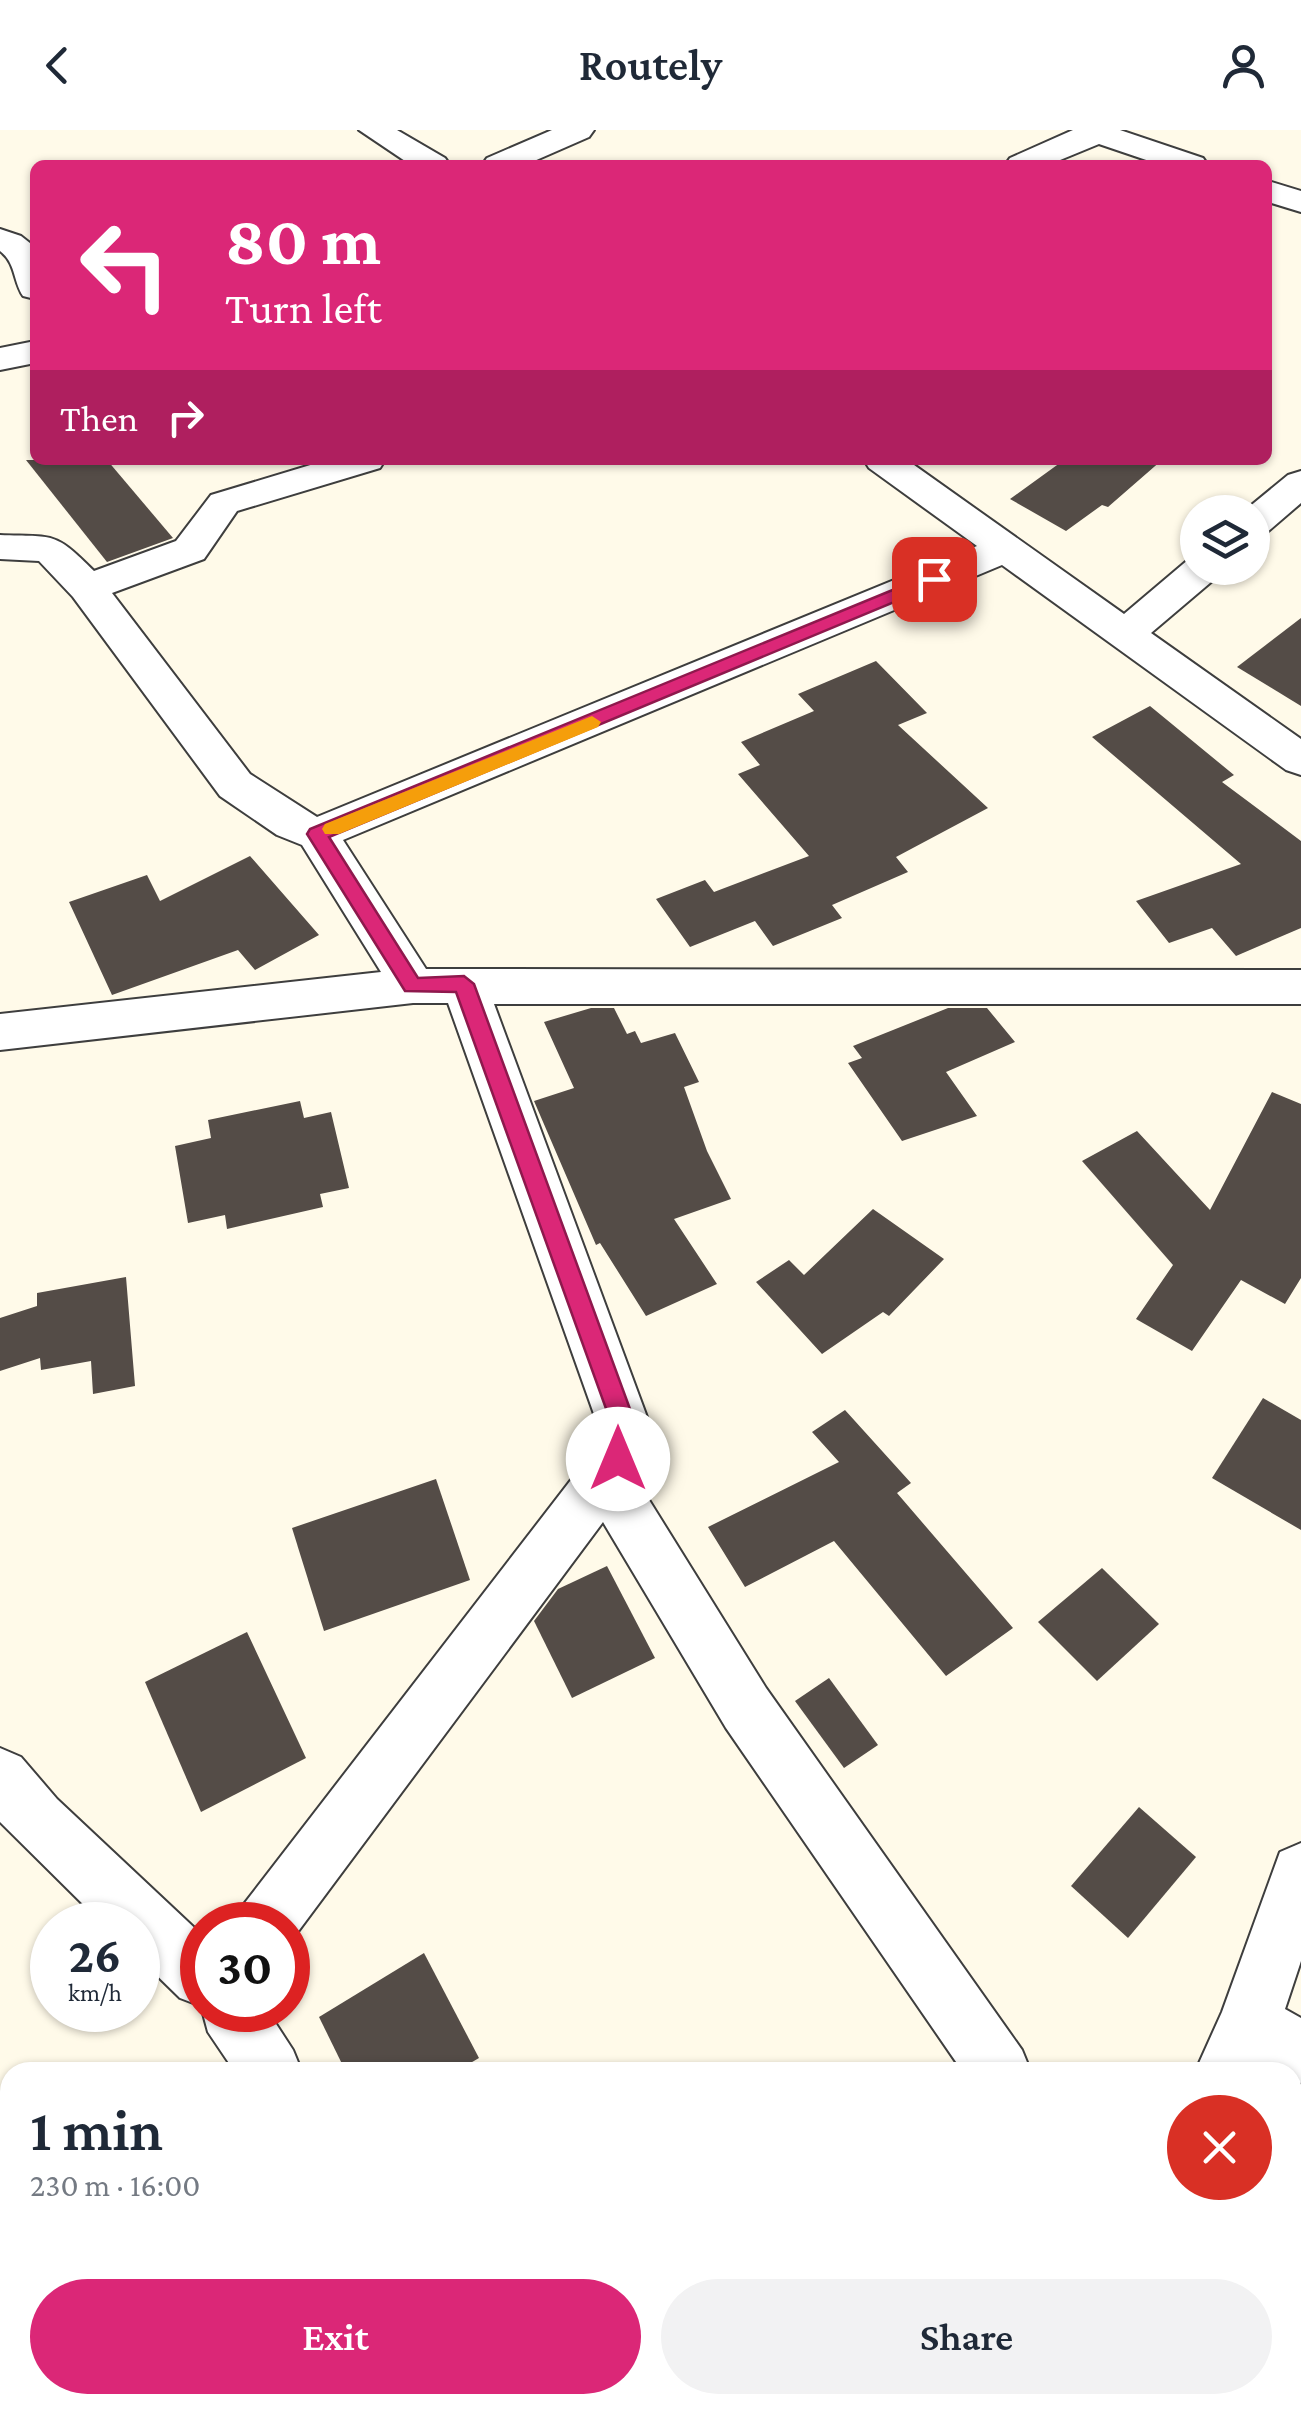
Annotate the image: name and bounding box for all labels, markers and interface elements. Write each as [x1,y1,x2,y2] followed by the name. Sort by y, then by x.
[30,38,85,93] icon: back
[1216,38,1271,93] icon: person
[579,40,722,90] text: Routely
[60,200,190,330] icon: left
[225,201,381,279] text: 80 m
[225,283,382,333] text: Turn left
[158,390,213,445] icon: right
[60,397,138,439] text: Then
[1180,495,1270,585] map controls
[1180,495,1270,585] button: layers
[892,537,977,622] pin
[907,552,962,607] icon: arrive
[566,1407,670,1511] position arrow
[180,1902,310,2032] speed limit sign: 30
[69,1927,121,1983] text: 26
[68,1979,122,2006] text: km/h
[1167,2095,1272,2200] button: close
[30,2096,163,2163] text: 1 min
[30,2167,200,2203] text: 230 m · 16:00
[30,2279,641,2394] button: Exit
[661,2279,1272,2394] button: Share

